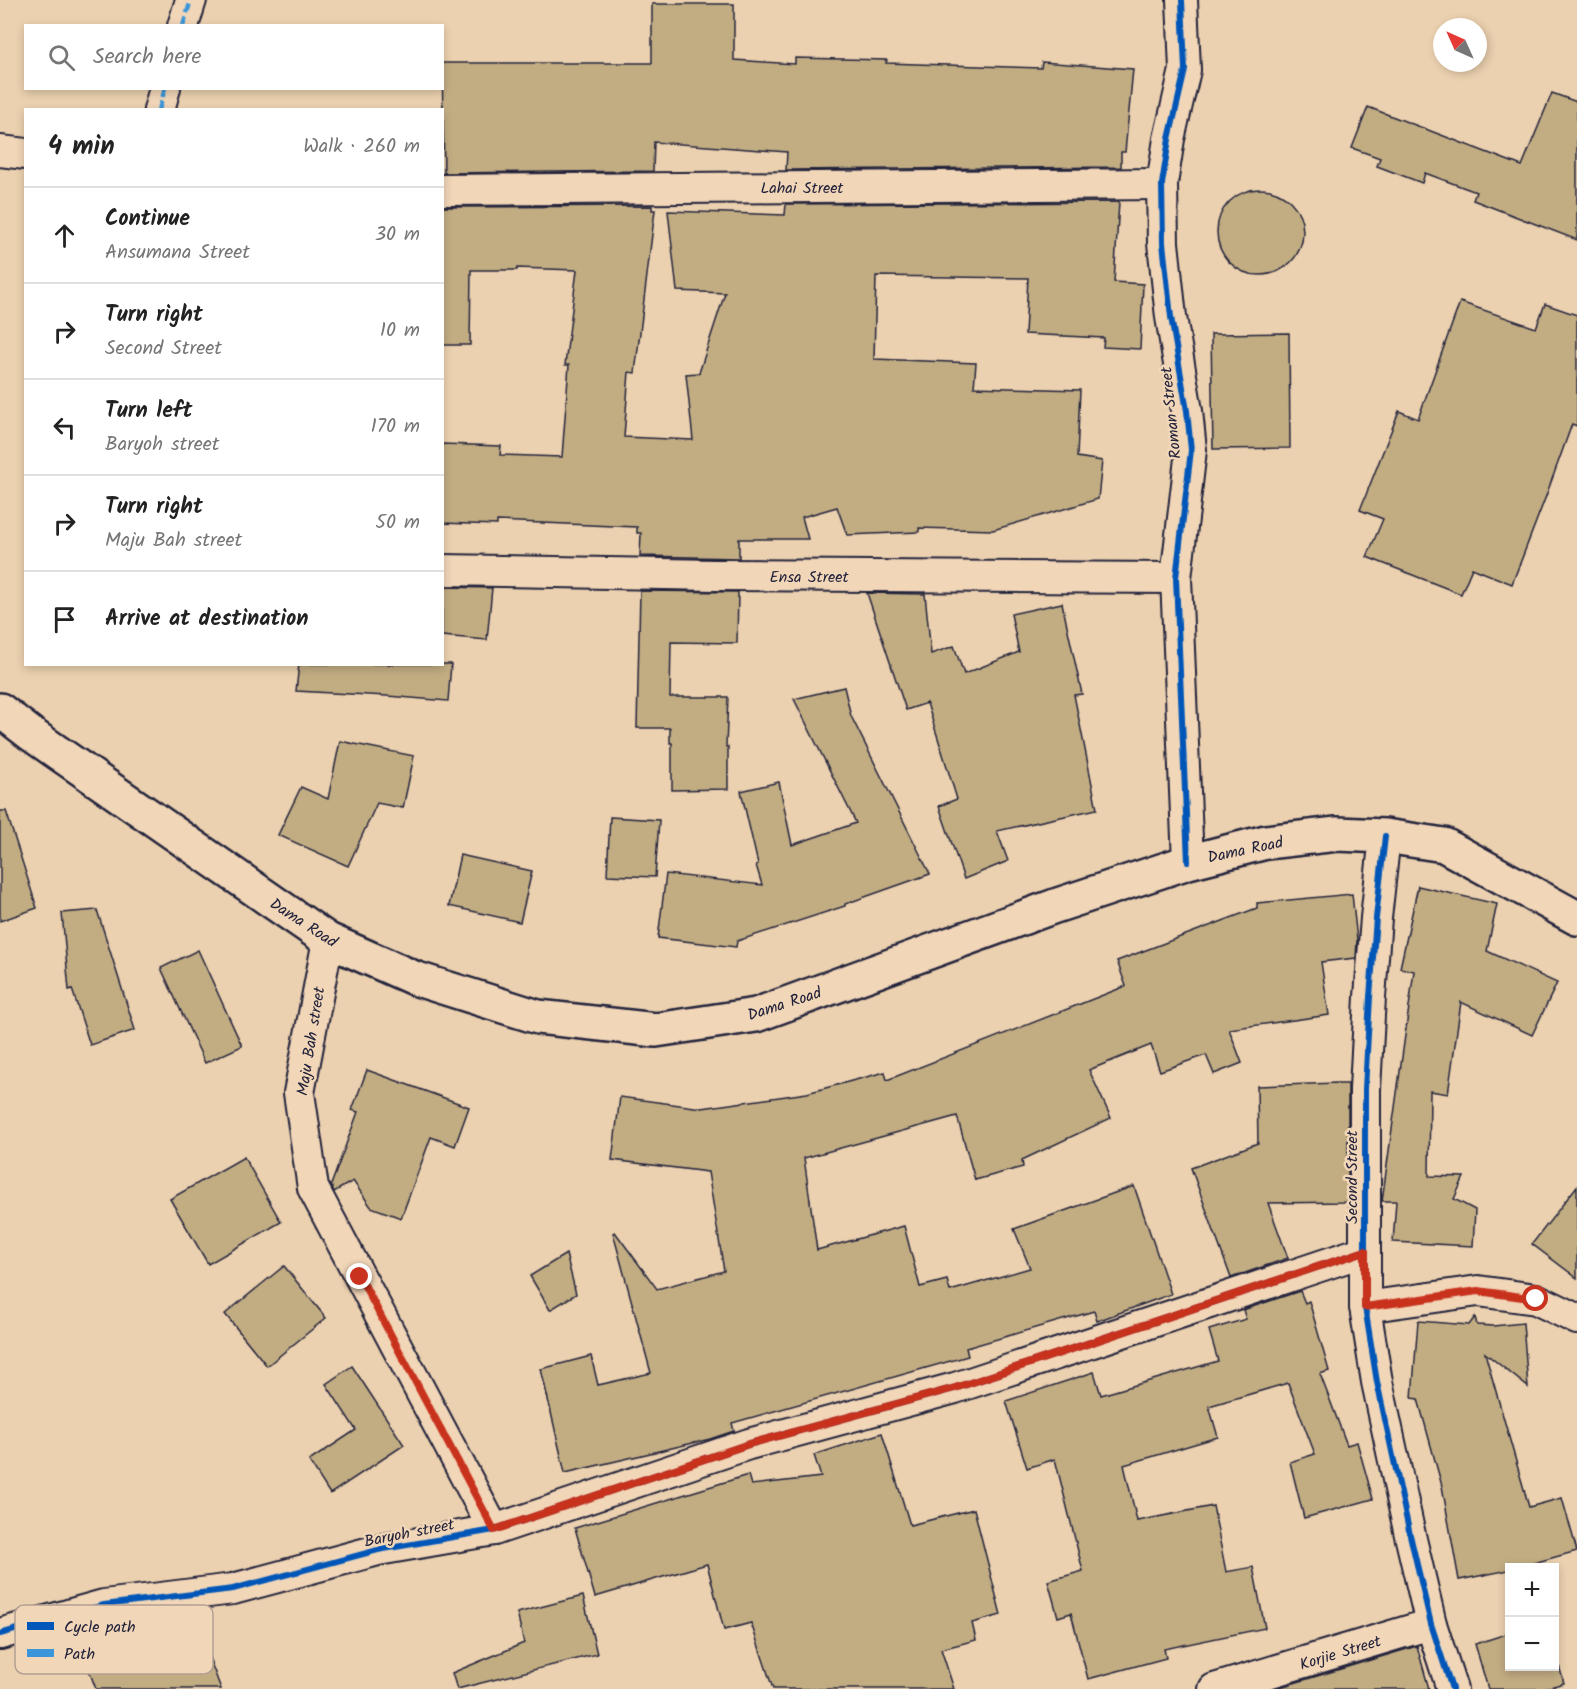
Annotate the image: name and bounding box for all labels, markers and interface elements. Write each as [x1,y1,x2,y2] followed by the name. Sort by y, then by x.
[1433,18,1487,72] north arrow
[24,24,444,90] search box
[93,40,201,75] text: Search here
[45,41,78,74] icon: search
[48,126,115,168] text: 4 min
[303,131,420,163] text: Walk · 260 m
[760,176,844,201] street label: Lahai Street
[105,202,190,237] text: Continue
[48,219,81,252] icon: ahead
[375,219,420,251] text: 30 m
[105,237,250,269] text: Ansumana Street
[105,298,203,333] text: Turn right
[48,315,81,348] icon: right
[380,315,420,347] text: 10 m
[105,333,222,365] text: Second Street
[1154,365,1189,460] street label: Roman Street
[105,394,192,429] text: Turn left
[48,411,81,444] icon: left
[371,411,420,443] text: 170 m
[105,429,220,461] text: Baryoh street
[105,490,203,525] text: Turn right
[48,507,81,540] icon: right
[375,507,420,539] text: 50 m
[105,525,242,557] text: Maju Bah street
[769,565,849,590] street label: Ensa Street
[105,602,308,637] text: Arrive at destination
[48,603,81,636] icon: arrive
[1205,830,1286,871] street label: Dama Road
[264,892,343,955] street label: Dama Road
[744,980,826,1028] street label: Dama Road
[291,984,333,1097] street label: Maju Bah street
[1340,1129,1365,1224] street label: Second Street
[346,1263,372,1289] route end
[1522,1285,1548,1311] route start
[362,1512,457,1554] street label: Baryoh street
[1505,1563,1559,1671] map controls
[1505,1563,1559,1617] button: +
[15,1605,213,1674] legend
[64,1615,136,1640] text: Cycle path
[1505,1617,1559,1671] button: −
[1297,1629,1385,1678] street label: Korjie Street
[64,1642,95,1667] text: Path

